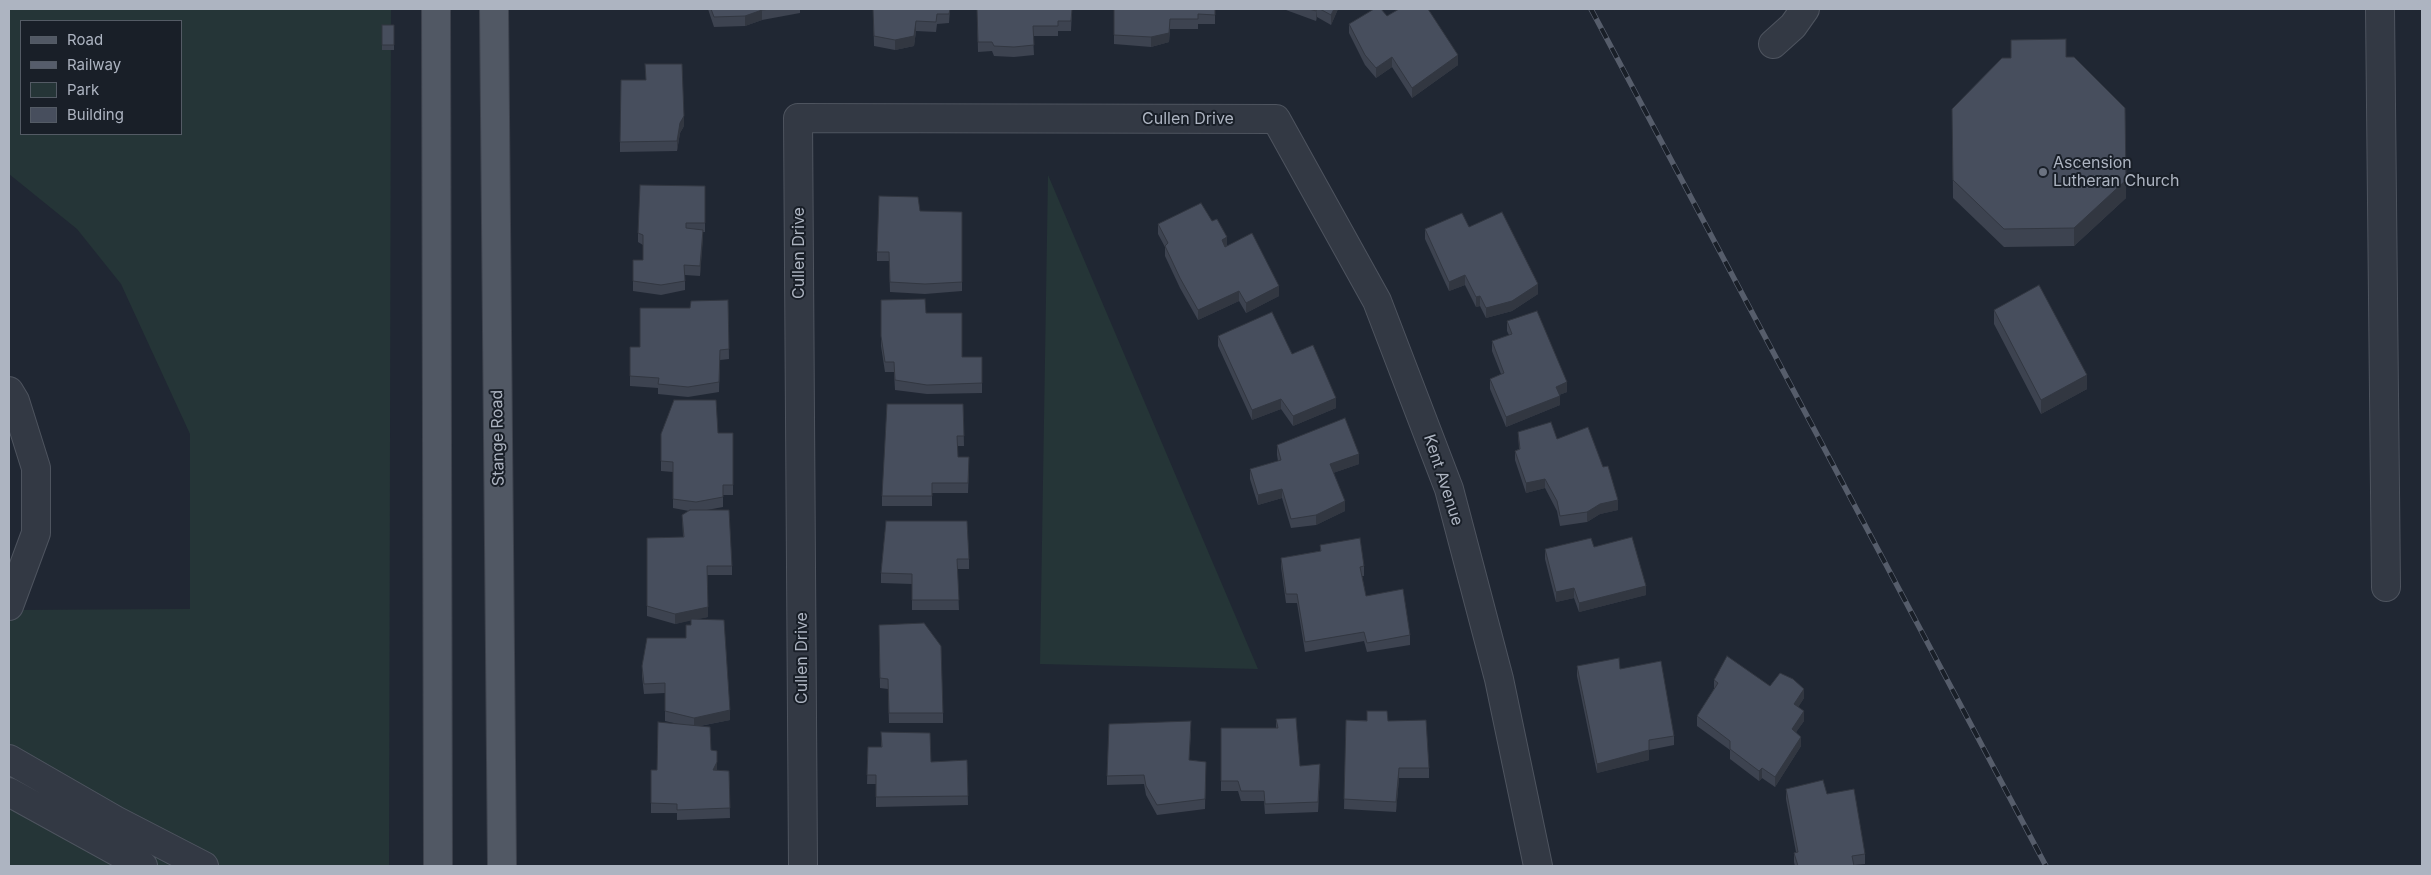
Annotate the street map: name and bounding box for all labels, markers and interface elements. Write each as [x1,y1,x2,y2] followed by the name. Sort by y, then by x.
[20,20,182,135] legend
[67,30,103,49] text: Road
[67,55,121,74] text: Railway
[67,80,99,99] text: Park
[67,105,124,124] text: Building
[1142,109,1234,129] street label: Cullen Drive
[2053,153,2179,191] place label: Ascension Lutheran Church
[2037,166,2049,178] marker: Ascension Lutheran Church
[789,207,809,299] street label: Cullen Drive
[488,390,508,486] street label: Stange Road
[1419,432,1467,528] street label: Kent Avenue
[792,612,812,704] street label: Cullen Drive

